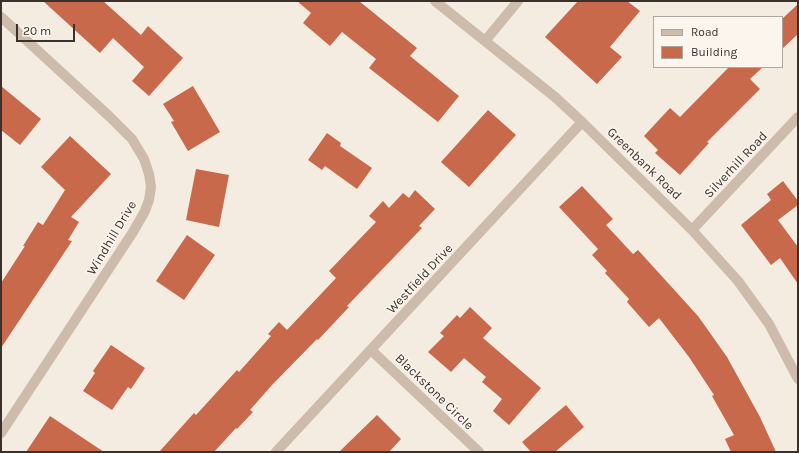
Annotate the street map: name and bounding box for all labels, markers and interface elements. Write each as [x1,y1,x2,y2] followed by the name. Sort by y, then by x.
[18,16,77,42] scale bar
[653,16,783,68] legend
[23,24,51,38] text: 20 m
[691,25,719,39] text: Road
[691,45,737,59] text: Building
[604,125,684,203] street label: Greenbank Road
[701,128,771,202] street label: Silverhill Road
[84,198,140,278] street label: Windhill Drive
[384,241,456,317] street label: Westfield Drive
[392,351,476,433] street label: Blackstone Circle

